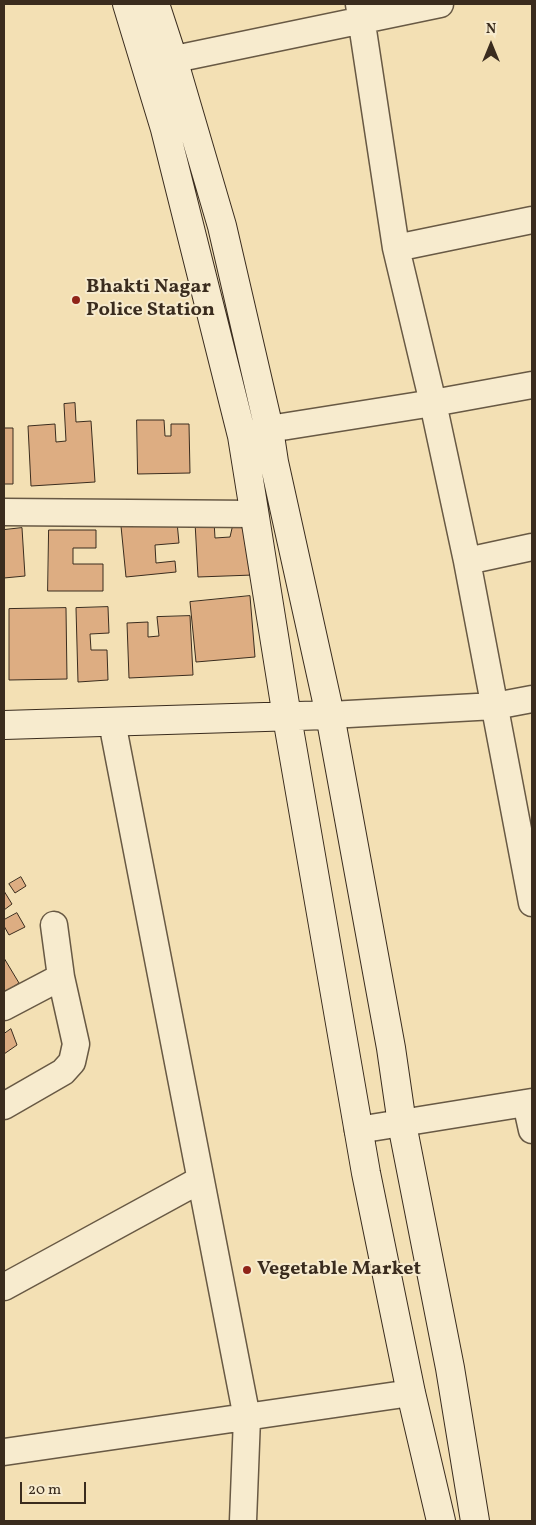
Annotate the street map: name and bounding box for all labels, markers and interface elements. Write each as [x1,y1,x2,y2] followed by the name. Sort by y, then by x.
[466,20,516,70] north arrow
[486,20,496,39] text: N
[86,276,215,323] place label: Bhakti Nagar Police Station
[70,294,82,306] marker: Bhakti Nagar Police Station
[257,1258,421,1282] place label: Vegetable Market
[241,1264,253,1276] marker: Vegetable Market
[22,1472,89,1504] scale bar
[28,1480,61,1501] text: 20 m

